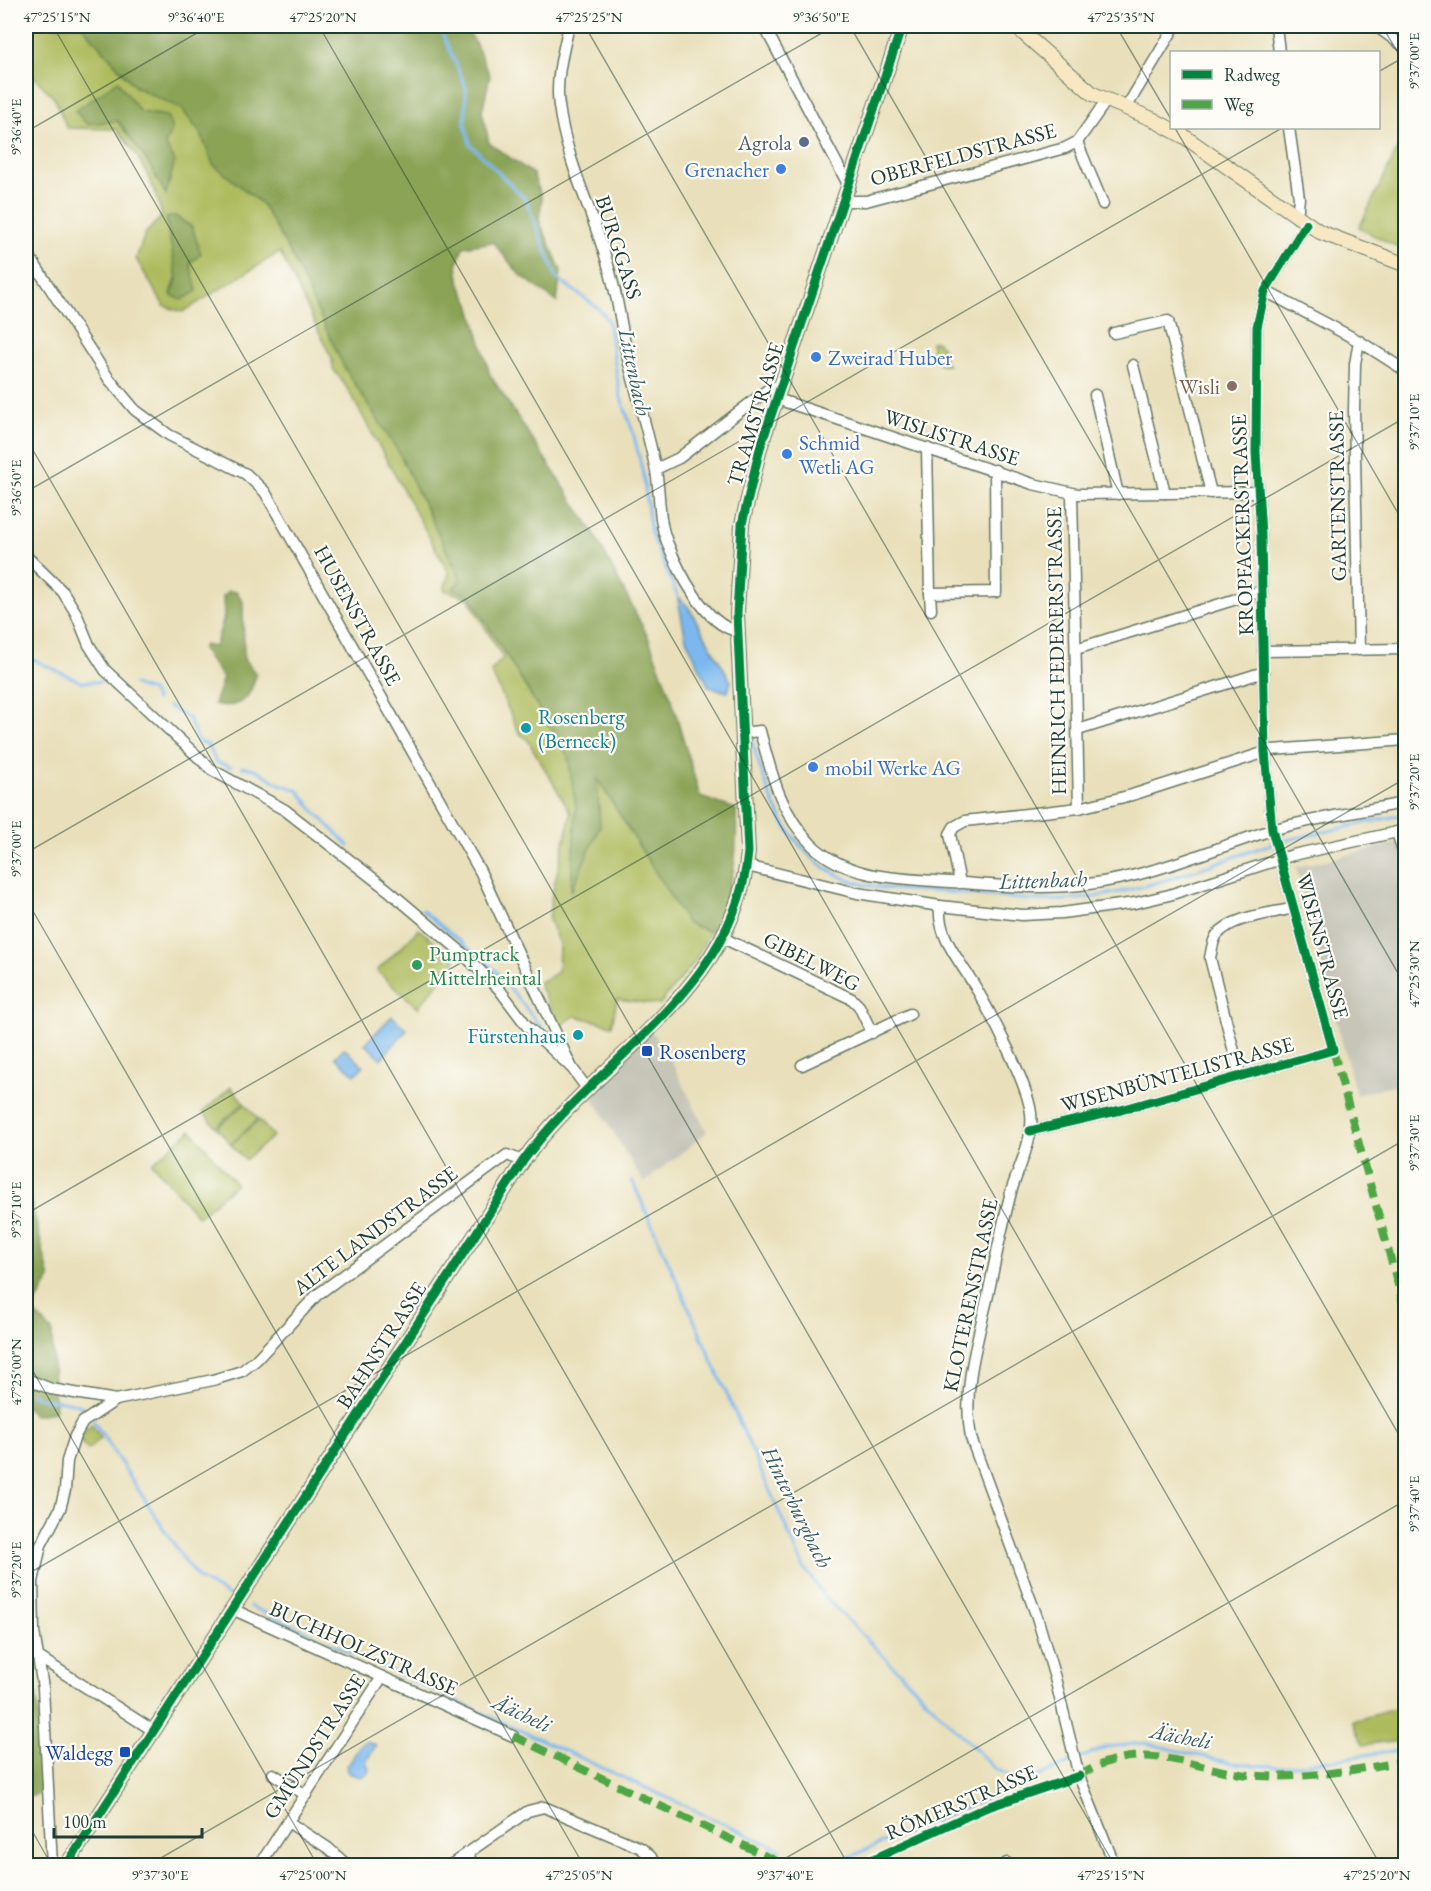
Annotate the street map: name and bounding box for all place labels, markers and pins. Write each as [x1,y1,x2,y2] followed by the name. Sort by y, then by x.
[737,129,793,156] place label: Agrola
[797,135,811,149] marker: Agrola
[684,156,769,183] place label: Grenacher
[774,162,788,176] marker: Grenacher
[828,344,952,371] place label: Zweirad Huber
[809,350,823,364] marker: Zweirad Huber
[1179,373,1220,400] place label: Wisli
[1225,379,1239,393] marker: Wisli
[799,429,875,480] place label: Schmid Wetli AG
[780,447,794,461] marker: Schmid Wetli AG
[538,703,625,754] place label: Rosenberg (Berneck)
[519,721,533,735] marker: Rosenberg (Berneck)
[825,754,961,781] place label: mobil Werke AG
[806,760,820,774] marker: mobil Werke AG
[429,940,542,991] place label: Pumptrack Mittelrheintal
[410,958,424,972] marker: Pumptrack Mittelrheintal
[467,1022,566,1049] place label: Fürstenhaus
[571,1028,585,1042] marker: Fürstenhaus
[659,1038,746,1065] place label: Rosenberg
[640,1044,654,1058] marker: Rosenberg
[45,1739,114,1766] place label: Waldegg
[118,1745,132,1759] marker: Waldegg

